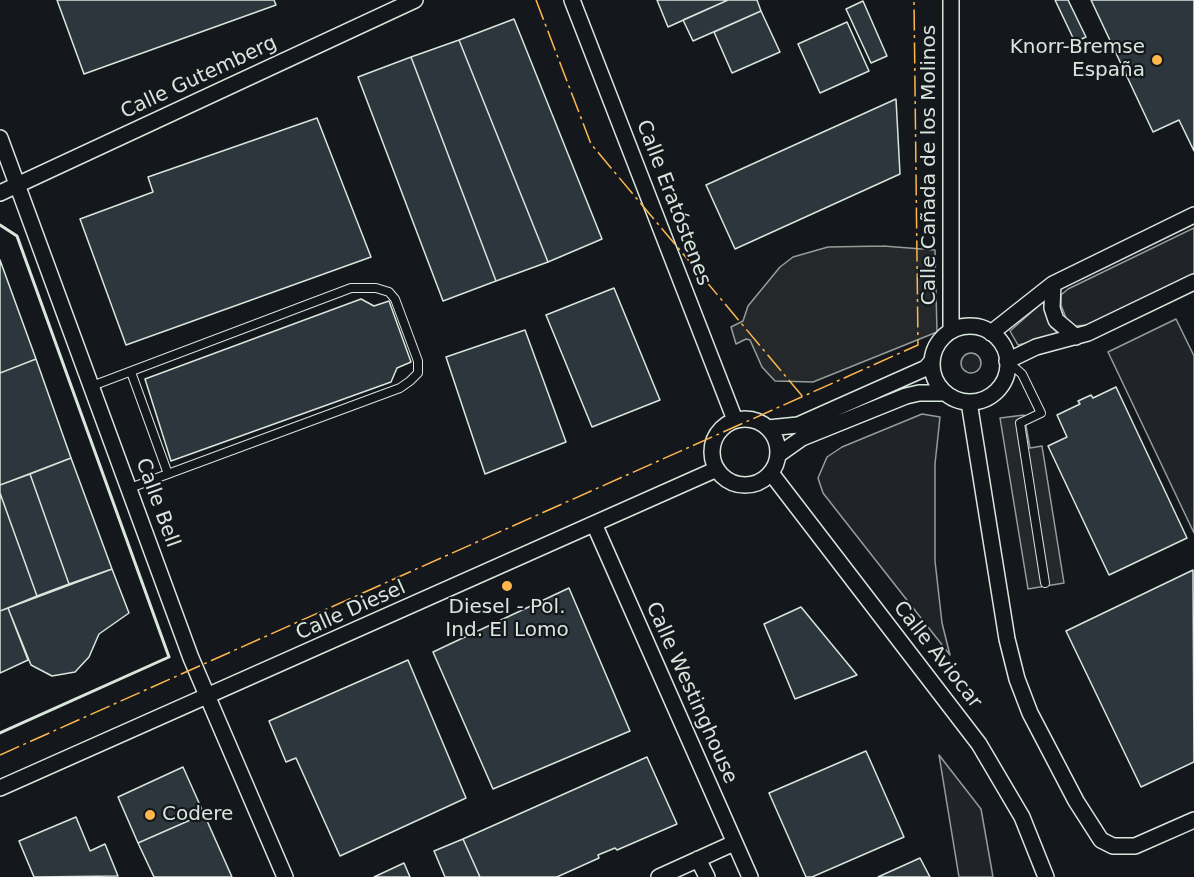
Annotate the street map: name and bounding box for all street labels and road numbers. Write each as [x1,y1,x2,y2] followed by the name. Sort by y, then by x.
[918,25,942,305] street label: Calle Cañada de los Molinos
[117,31,281,125] street label: Calle Gutemberg
[630,117,716,289] street label: Calle Eratóstenes
[130,455,184,551] street label: Calle Bell
[292,576,410,646] street label: Calle Diesel
[888,597,986,713] street label: Calle Aviocar
[640,598,742,788] street label: Calle Westinghouse

